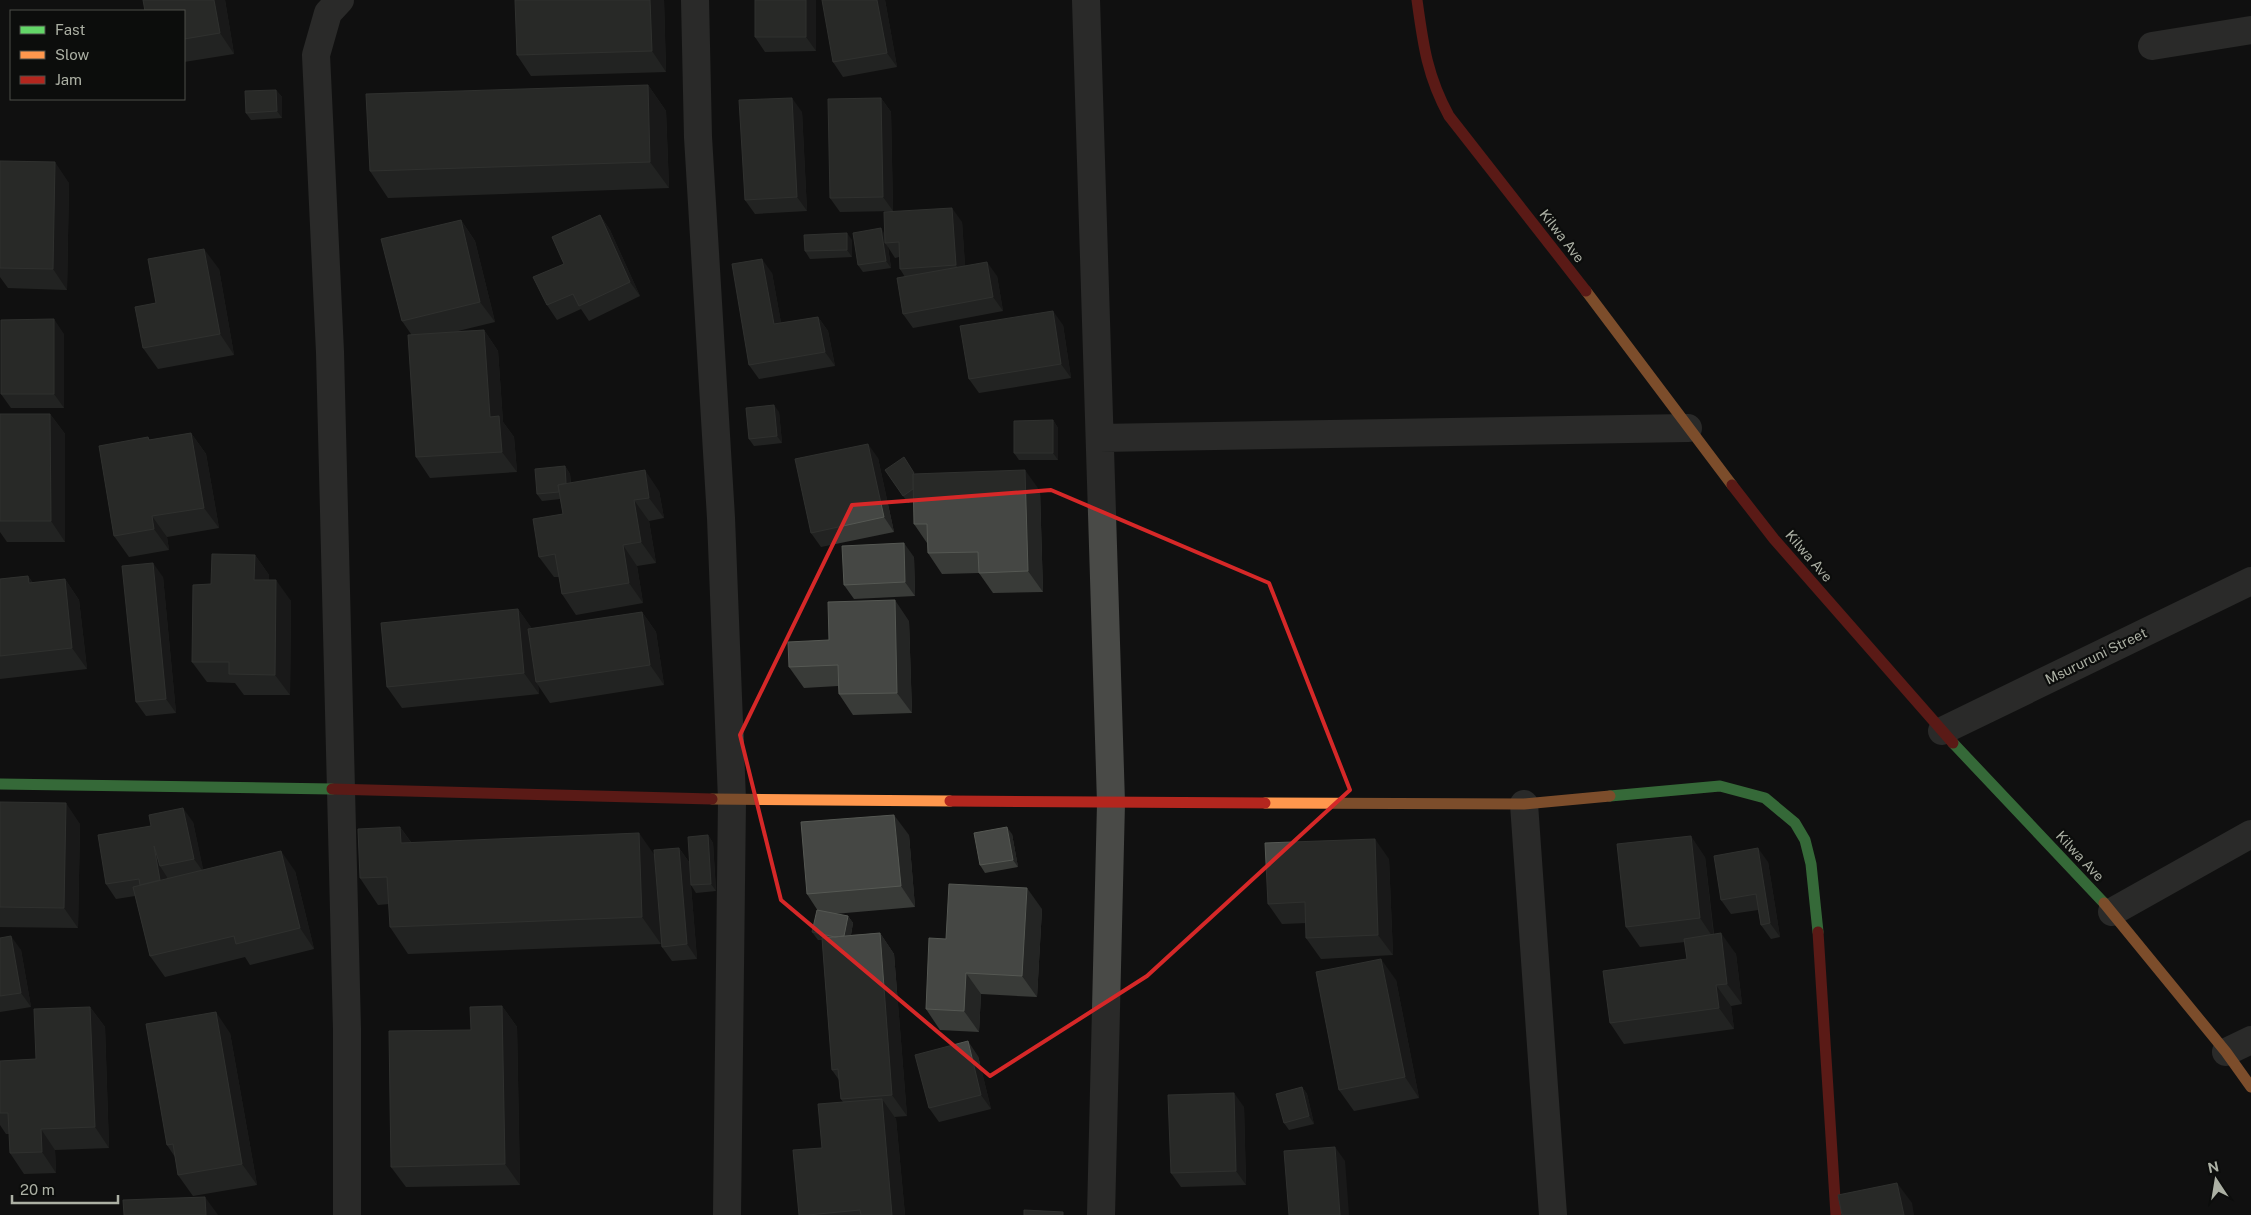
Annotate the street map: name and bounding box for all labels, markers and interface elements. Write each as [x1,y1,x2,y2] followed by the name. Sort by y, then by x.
[10,10,185,100] legend
[55,21,85,38] text: Fast
[55,46,90,63] text: Slow
[55,71,82,88] text: Jam
[1536,206,1588,266] street label: Kilwa Ave
[1782,527,1836,585] street label: Kilwa Ave
[2043,624,2149,688] street label: Msururuni Street
[2053,828,2107,885] street label: Kilwa Ave
[2191,1155,2241,1205] north arrow
[2206,1158,2220,1176] text: N
[12,1172,119,1204] scale bar
[20,1181,55,1198] text: 20 m

